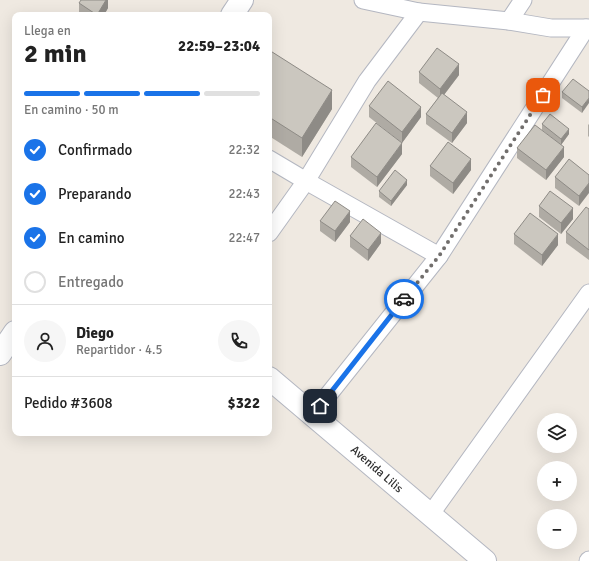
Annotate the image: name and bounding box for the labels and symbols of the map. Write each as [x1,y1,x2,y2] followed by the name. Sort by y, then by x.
[526,78,560,112] pin
[384,279,424,319] courier
[303,389,337,423] pin
[347,443,406,496] street label: Avenida Lilis

